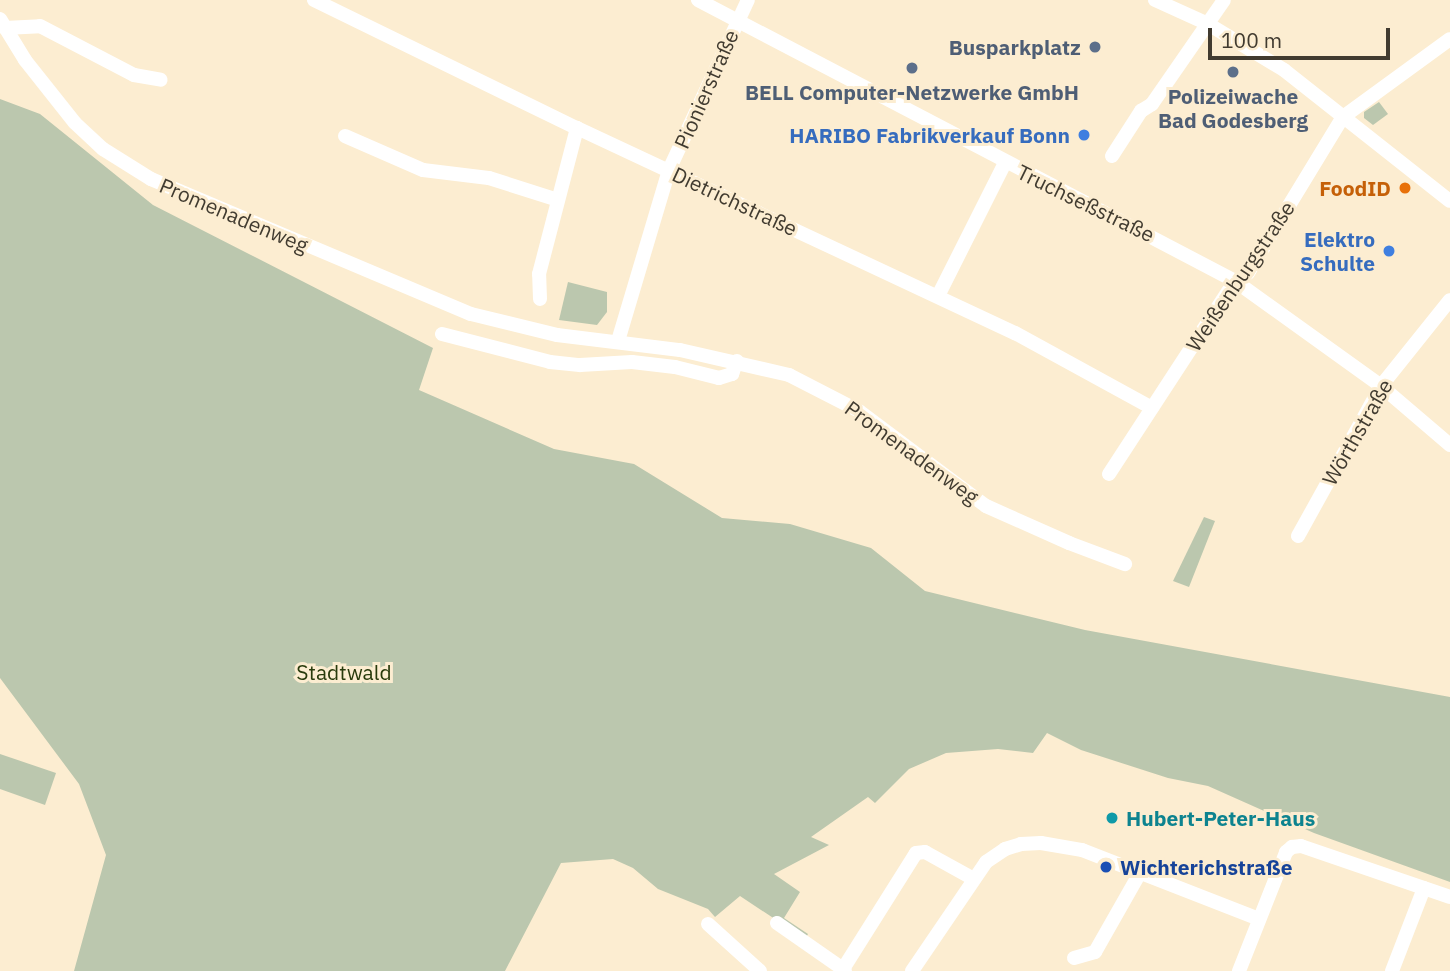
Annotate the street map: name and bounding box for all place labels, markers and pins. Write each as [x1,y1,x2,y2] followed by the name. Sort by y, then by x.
[949,34,1081,60] place label: Busparkplatz
[1087,39,1103,55] marker: Busparkplatz
[904,60,920,76] marker: BELL Computer-Netzwerke GmbH
[1225,64,1241,80] marker: Polizeiwache Bad Godesberg
[745,79,1079,105] place label: BELL Computer-Netzwerke GmbH
[1158,83,1308,133] place label: Polizeiwache Bad Godesberg
[789,122,1070,148] place label: HARIBO Fabrikverkauf Bonn
[1076,127,1092,143] marker: HARIBO Fabrikverkauf Bonn
[1319,175,1391,201] place label: FoodID
[1397,180,1413,196] marker: FoodID
[1300,226,1375,276] place label: Elektro Schulte
[1381,243,1397,259] marker: Elektro Schulte
[1126,805,1315,831] place label: Hubert-Peter-Haus
[1104,810,1120,826] marker: Hubert-Peter-Haus
[1120,854,1292,880] place label: Wichterichstraße
[1098,859,1114,875] marker: Wichterichstraße

